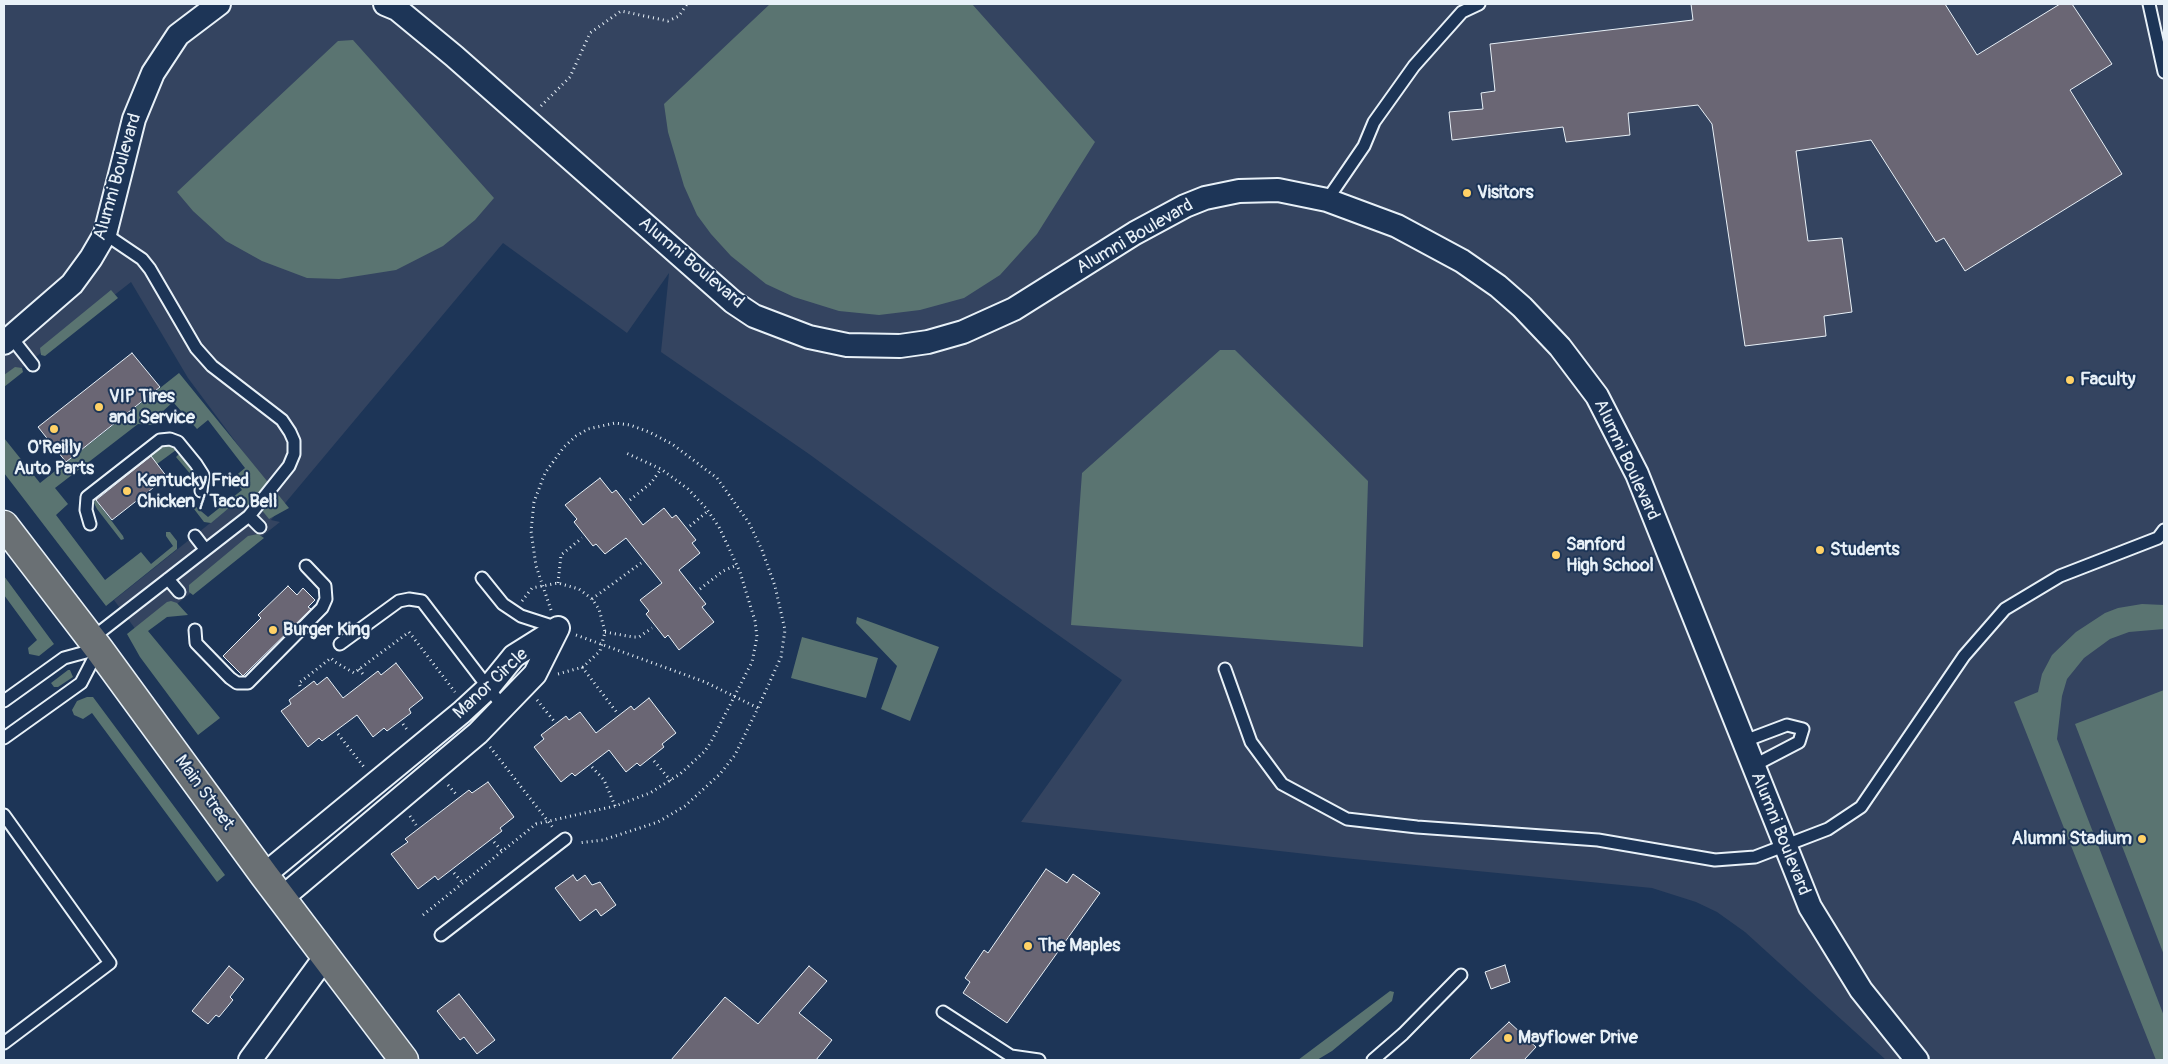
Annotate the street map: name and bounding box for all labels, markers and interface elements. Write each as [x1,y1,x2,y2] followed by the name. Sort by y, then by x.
[90,111,146,243] street label: Alumni Boulevard
[1477,182,1534,204] place label: Visitors
[1461,187,1473,199] marker: Visitors
[1073,195,1197,279] street label: Alumni Boulevard
[634,213,748,313] street label: Alumni Boulevard
[2080,369,2136,391] place label: Faculty
[2064,374,2076,386] marker: Faculty
[109,386,195,428] place label: VIP Tires and Service
[1588,396,1664,524] street label: Alumni Boulevard
[93,401,105,413] marker: VIP Tires and Service
[48,423,60,435] marker: O'Reilly Auto Parts
[14,437,94,479] place label: O'Reilly Auto Parts
[137,470,277,512] place label: Kentucky Fried Chicken / Taco Bell
[121,485,133,497] marker: Kentucky Fried Chicken / Taco Bell
[1566,534,1654,576] place label: Sanford High School
[1830,539,1900,561] place label: Students
[1814,544,1826,556] marker: Students
[1550,549,1562,561] marker: Sanford High School
[283,619,370,641] place label: Burger King
[267,624,279,636] marker: Burger King
[449,644,533,724] street label: Manor Circle
[170,751,238,835] street label: Main Street
[1745,769,1815,899] street label: Alumni Boulevard
[2012,828,2132,850] place label: Alumni Stadium
[2136,833,2148,845] marker: Alumni Stadium
[1038,935,1120,957] place label: The Maples
[1022,940,1034,952] marker: The Maples
[1518,1027,1638,1049] place label: Mayflower Drive
[1502,1032,1514,1044] marker: Mayflower Drive

